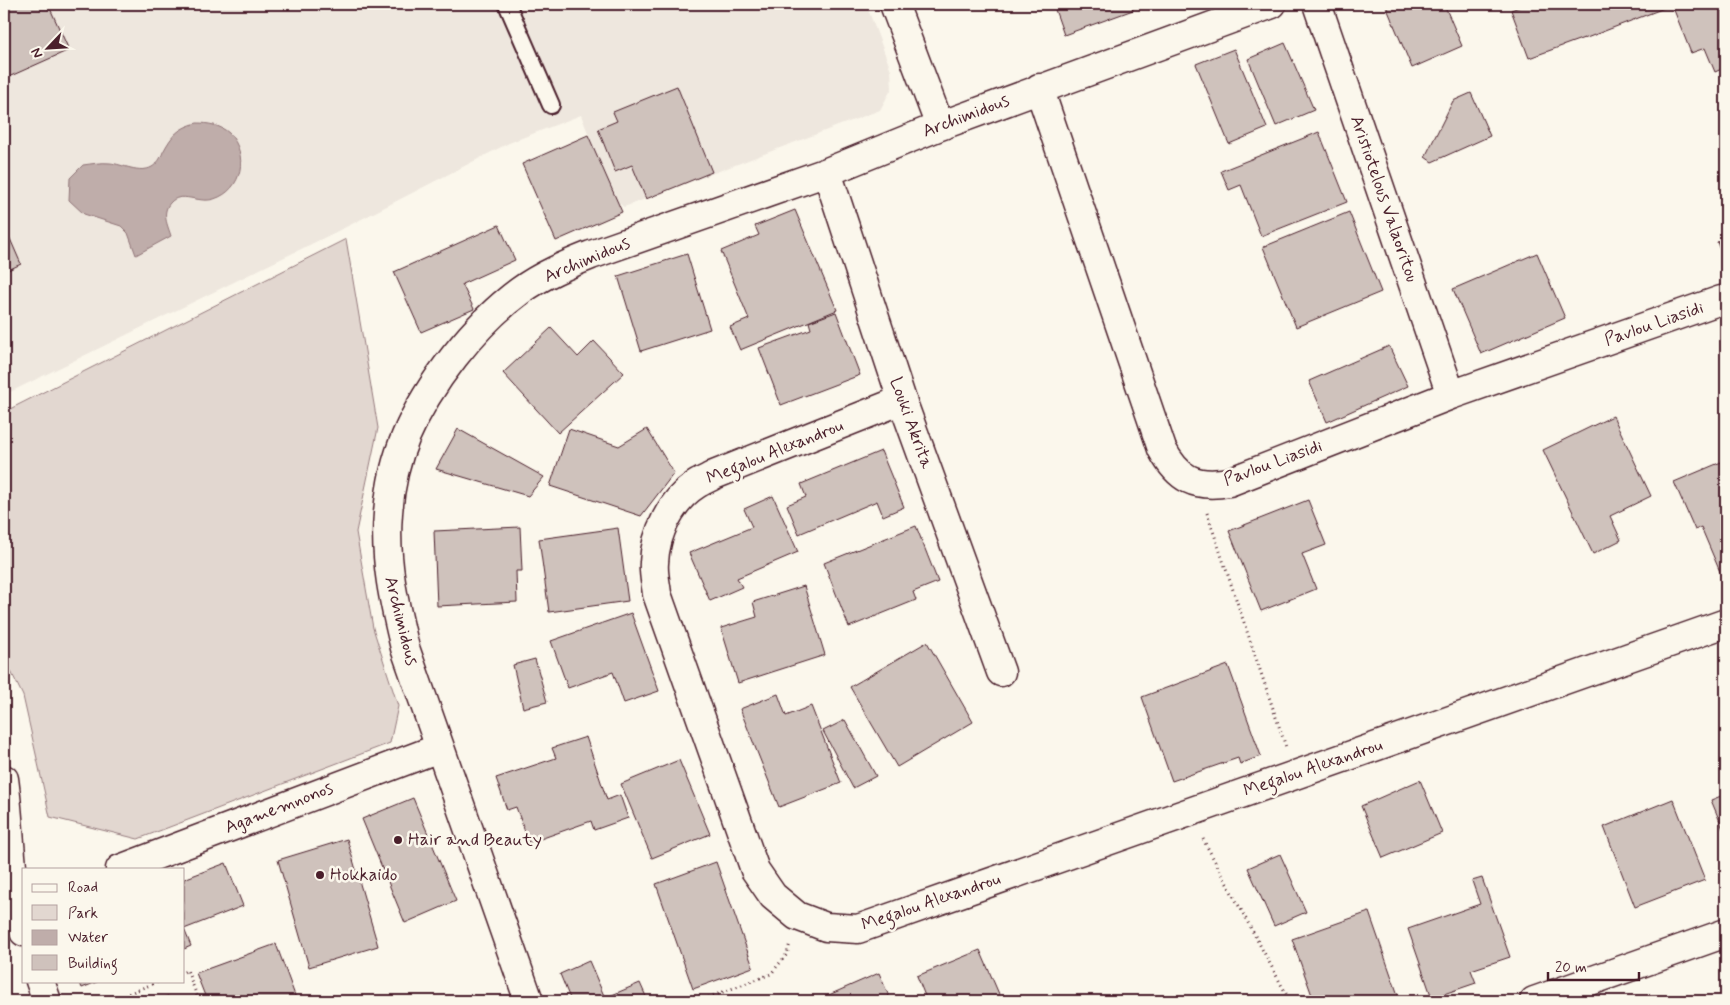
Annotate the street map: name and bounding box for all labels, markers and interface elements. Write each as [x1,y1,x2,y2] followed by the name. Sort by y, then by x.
[22,22,72,72] north arrow
[27,45,47,61] text: N
[919,88,1013,144] street label: Archimidous
[1344,112,1424,286] street label: Aristiotelous Valaoritou
[540,231,634,289] street label: Archimidous
[1601,296,1707,352] street label: Pavlou Liasidi
[883,374,939,472] street label: Louki Akrita
[703,414,848,492] street label: Megalou Alexandrou
[1220,434,1326,492] street label: Pavlou Liasidi
[378,574,424,668] street label: Archimidous
[1240,733,1386,805] street label: Megalou Alexandrou
[221,776,337,840] street label: Agamemnonos
[408,828,542,852] place label: Hair and Beauty
[392,834,404,846] marker: Hair and Beauty
[330,863,397,887] place label: Hokkaido
[858,867,1004,939] street label: Megalou Alexandrou
[22,868,185,982] legend
[314,869,326,881] marker: Hokkaido
[68,878,98,898] text: Road
[68,904,98,924] text: Park
[68,928,108,948] text: Water
[1548,950,1639,982] scale bar
[68,954,118,975] text: Building
[1555,958,1587,978] text: 20 m

